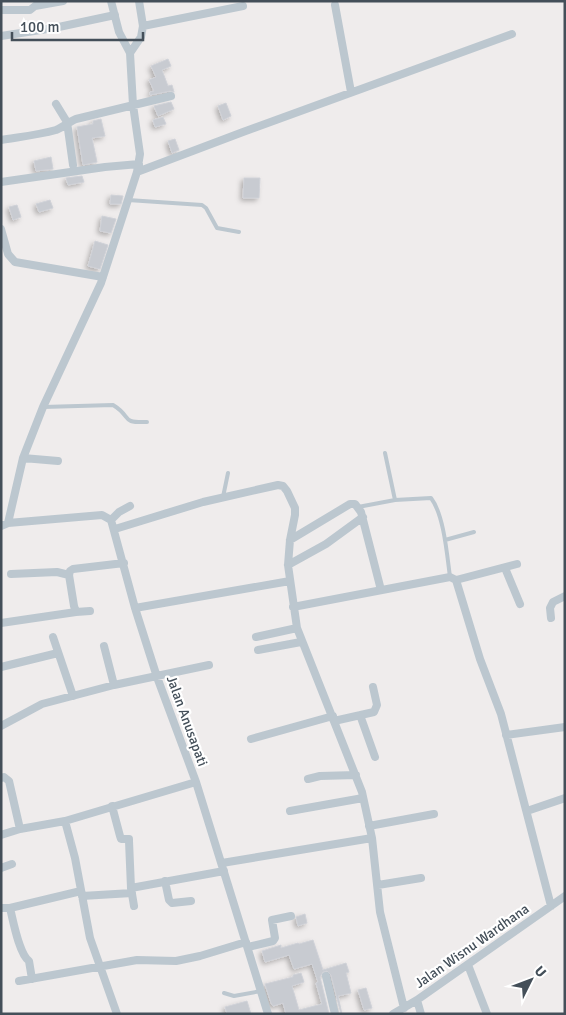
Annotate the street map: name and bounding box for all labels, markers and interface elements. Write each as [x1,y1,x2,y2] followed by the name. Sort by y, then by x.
[12,10,144,42] scale bar
[20,18,60,36] text: 100 m
[163,673,211,769] street label: Jalan Anusapati
[412,900,532,992] street label: Jalan Wisnu Wardhana
[506,955,556,1005] north arrow
[531,962,550,981] text: U

